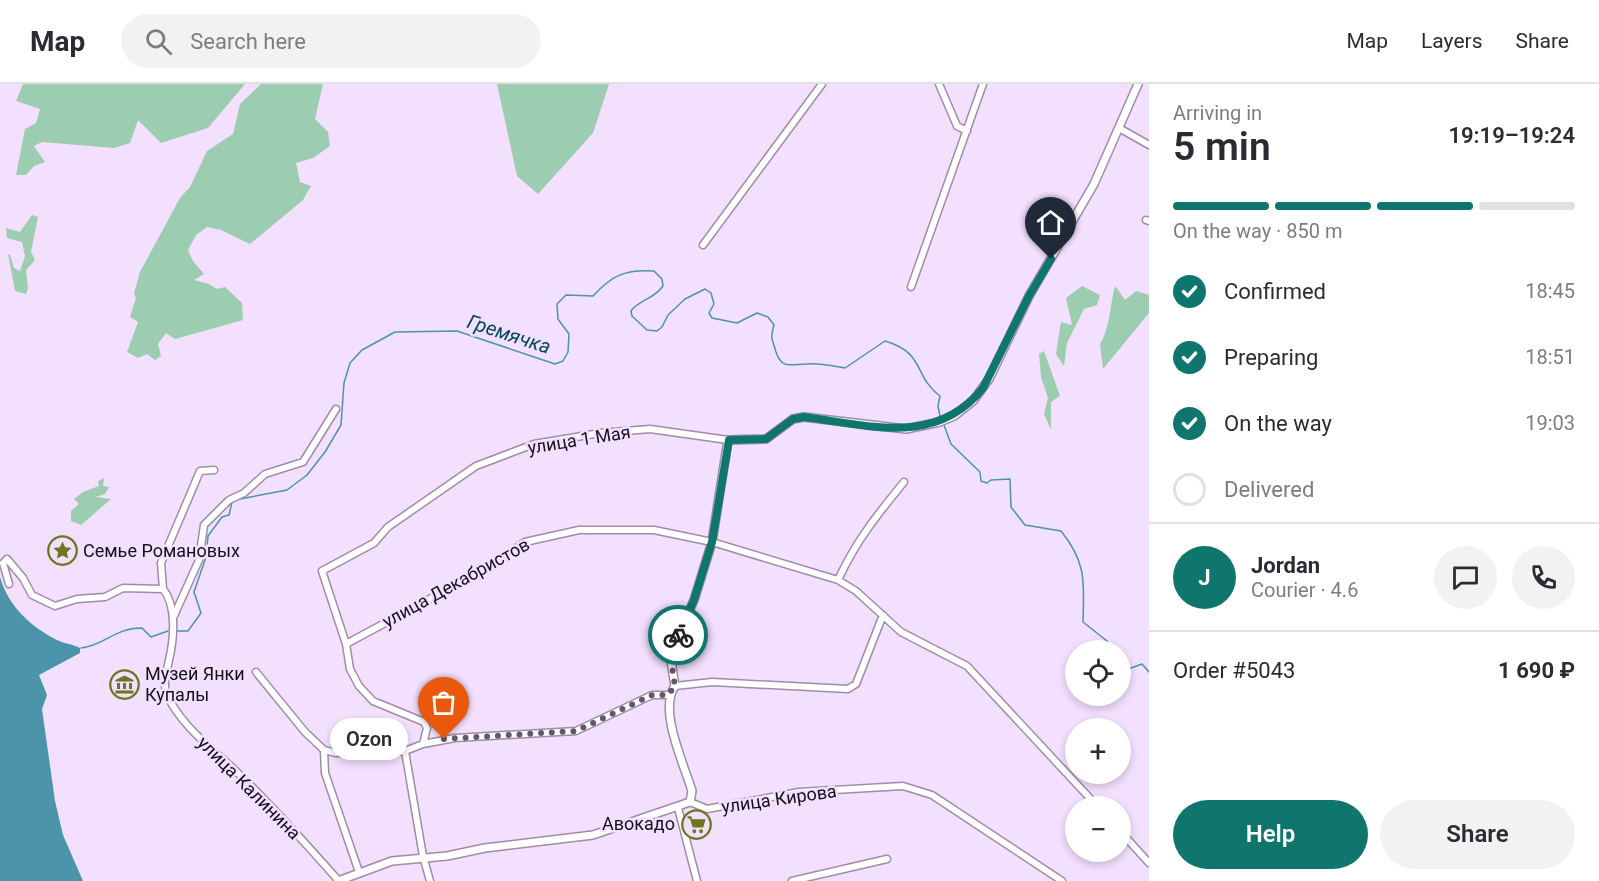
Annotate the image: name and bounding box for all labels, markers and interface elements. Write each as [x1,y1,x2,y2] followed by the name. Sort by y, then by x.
[121,14,541,68] search box
[30,25,85,58] text: Map
[142,25,175,58] icon: search
[190,29,306,54] text: Search here
[1346,29,1388,53] text: Map
[1421,29,1482,53] text: Layers
[1515,29,1569,53] text: Share
[1173,101,1262,125] text: Arriving in
[1448,123,1575,148] text: 19:19–19:24
[1173,124,1271,170] text: 5 min
[1025,197,1076,259] pin
[1034,206,1067,239] icon: home
[1173,219,1342,243] text: On the way · 850 m
[1173,275,1206,308] icon: check
[1224,279,1326,304] text: Confirmed
[1525,279,1575,303] text: 18:45
[464,309,554,359] water label: Гремячка
[1173,341,1206,374] icon: check
[1224,345,1318,370] text: Preparing
[1525,345,1575,369] text: 18:51
[1173,407,1206,440] icon: check
[1224,411,1332,436] text: On the way
[1525,411,1575,435] text: 19:03
[526,421,632,458] street label: улица 1 Мая
[1224,477,1314,502] text: Delivered
[378,533,533,632] street label: улица Декабристов
[46,535,78,567] place icon: Семье Романовых
[83,540,240,561] place label: Семье Романовых
[1434,546,1497,609] button: chat
[1512,546,1575,609] button: phone
[1251,553,1320,578] text: Jordan
[1198,565,1211,590] text: J
[1251,578,1358,602] text: Courier · 4.6
[648,605,708,665] courier
[662,619,695,652] icon: bike
[1065,640,1131,862] map controls
[1065,640,1131,706] button: locate
[1173,658,1295,683] text: Order #5043
[1498,658,1575,683] text: 1 690 ₽
[145,663,245,705] place label: Музей Янки Купалы
[108,668,140,700] museum icon: Музей Янки Купалы
[418,677,469,739] pin
[427,686,460,719] icon: bag
[330,718,408,760] callout: Ozon
[1065,718,1131,784] button: +
[346,727,392,751] text: Ozon
[194,732,305,843] street label: улица Калинина
[720,780,838,817] street label: улица Кирова
[1065,796,1131,862] button: −
[1173,800,1368,869] button: Help
[1380,800,1575,869] button: Share
[680,808,712,840] supermarket icon: Авокадо
[602,813,675,834] place label: Авокадо

